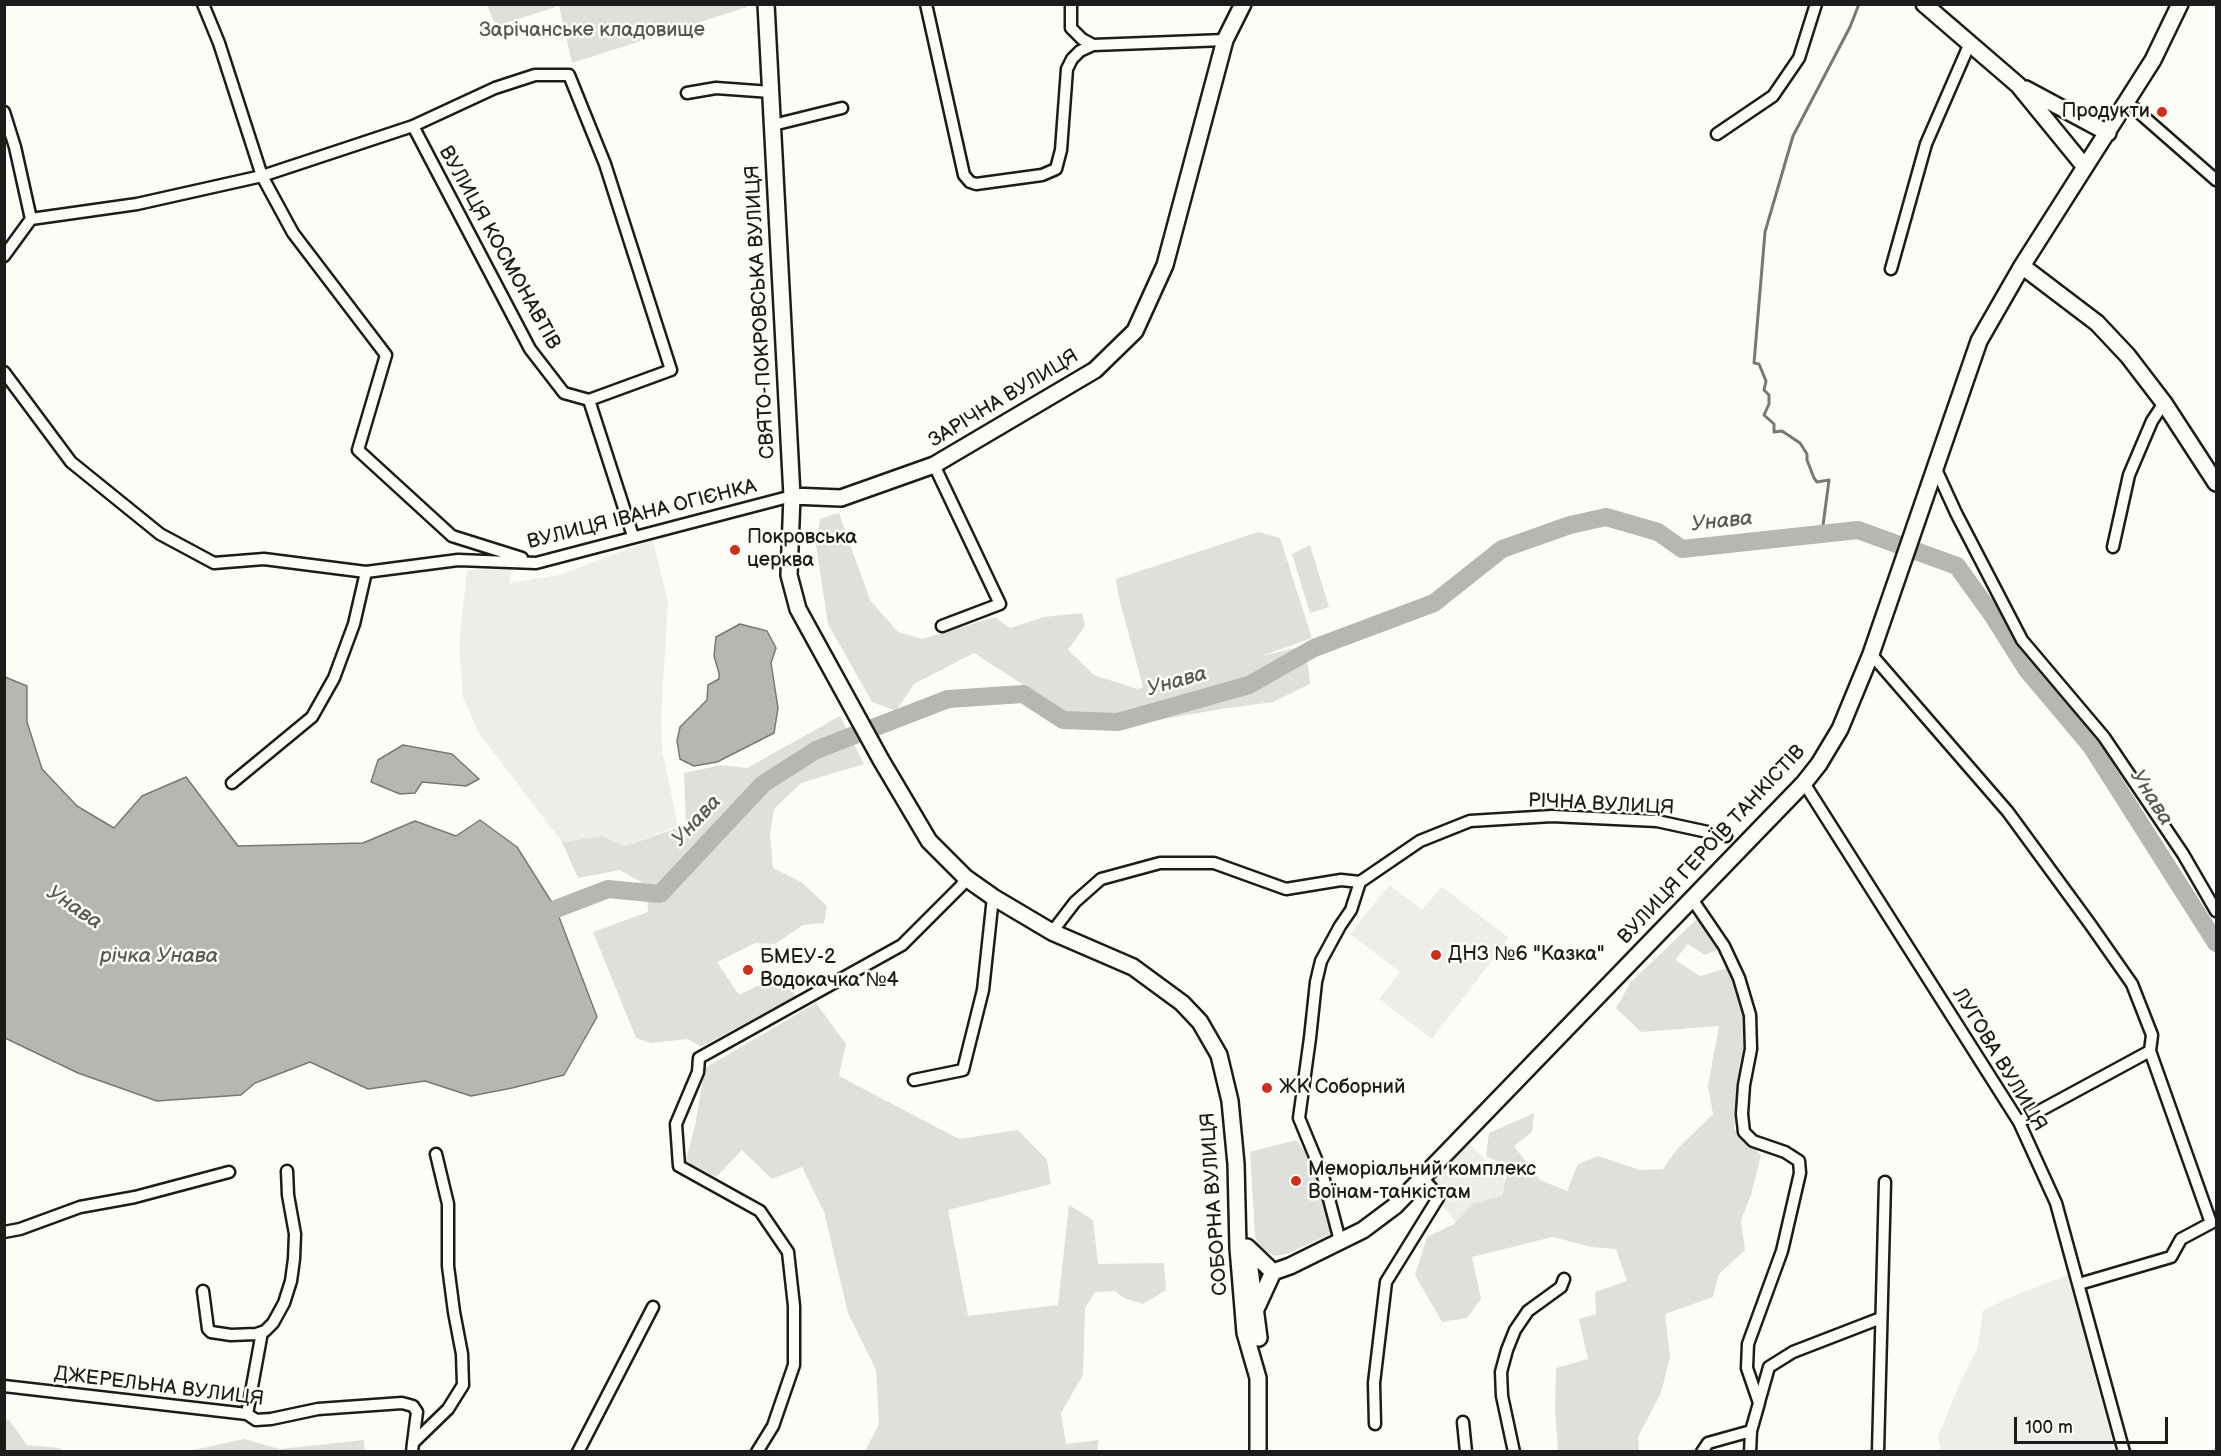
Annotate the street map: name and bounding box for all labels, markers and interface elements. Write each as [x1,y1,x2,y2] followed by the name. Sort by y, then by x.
[479,19,705,43] park label: Зарічанське кладовище
[2061,100,2150,124] place label: Продукти
[2155,105,2169,119] marker: Продукти
[433,142,565,354] street label: ВУЛИЦЯ КОСМОНАВТІВ
[741,164,781,460] street label: СВЯТО-ПОКРОВСЬКА ВУЛИЦЯ
[925,345,1083,453] street label: ЗАРІЧНА ВУЛИЦЯ
[525,475,759,555] street label: ВУЛИЦЯ ІВАНА ОГІЄНКА
[1690,506,1754,538] water label: Унава
[747,526,857,573] place label: Покровська церква
[728,543,742,557] marker: Покровська церква
[1144,661,1210,703] water label: Унава
[1613,740,1811,950] street label: ВУЛИЦЯ ГЕРОЇВ ТАНКІСТІВ
[2124,765,2178,831] water label: Унава
[1527,789,1675,821] street label: РІЧНА ВУЛИЦЯ
[667,790,727,852] water label: Унава
[41,880,107,936] water label: Унава
[1448,943,1605,967] place label: ДНЗ №6 "Казка"
[100,944,218,970] water label: річка Унава
[760,946,899,993] place label: БМЕУ-2 Водокачка №4
[1429,948,1443,962] marker: ДНЗ №6 "Казка"
[741,963,755,977] marker: БМЕУ-2 Водокачка №4
[1947,984,2051,1136] street label: ЛУГОВА ВУЛИЦЯ
[1279,1076,1405,1100] place label: ЖК Соборний
[1260,1081,1274,1095] marker: ЖК Соборний
[1197,1111,1233,1297] street label: СОБОРНА ВУЛИЦЯ
[1308,1158,1536,1205] place label: Меморіальний комплекс Воїнам-танкістам
[1289,1174,1303,1188] marker: Меморіальний комплекс Воїнам-танкістам
[53,1362,265,1412] street label: ДЖЕРЕЛЬНА ВУЛИЦЯ
[2017,1405,2172,1443] scale bar
[2025,1417,2073,1438] text: 100 m

